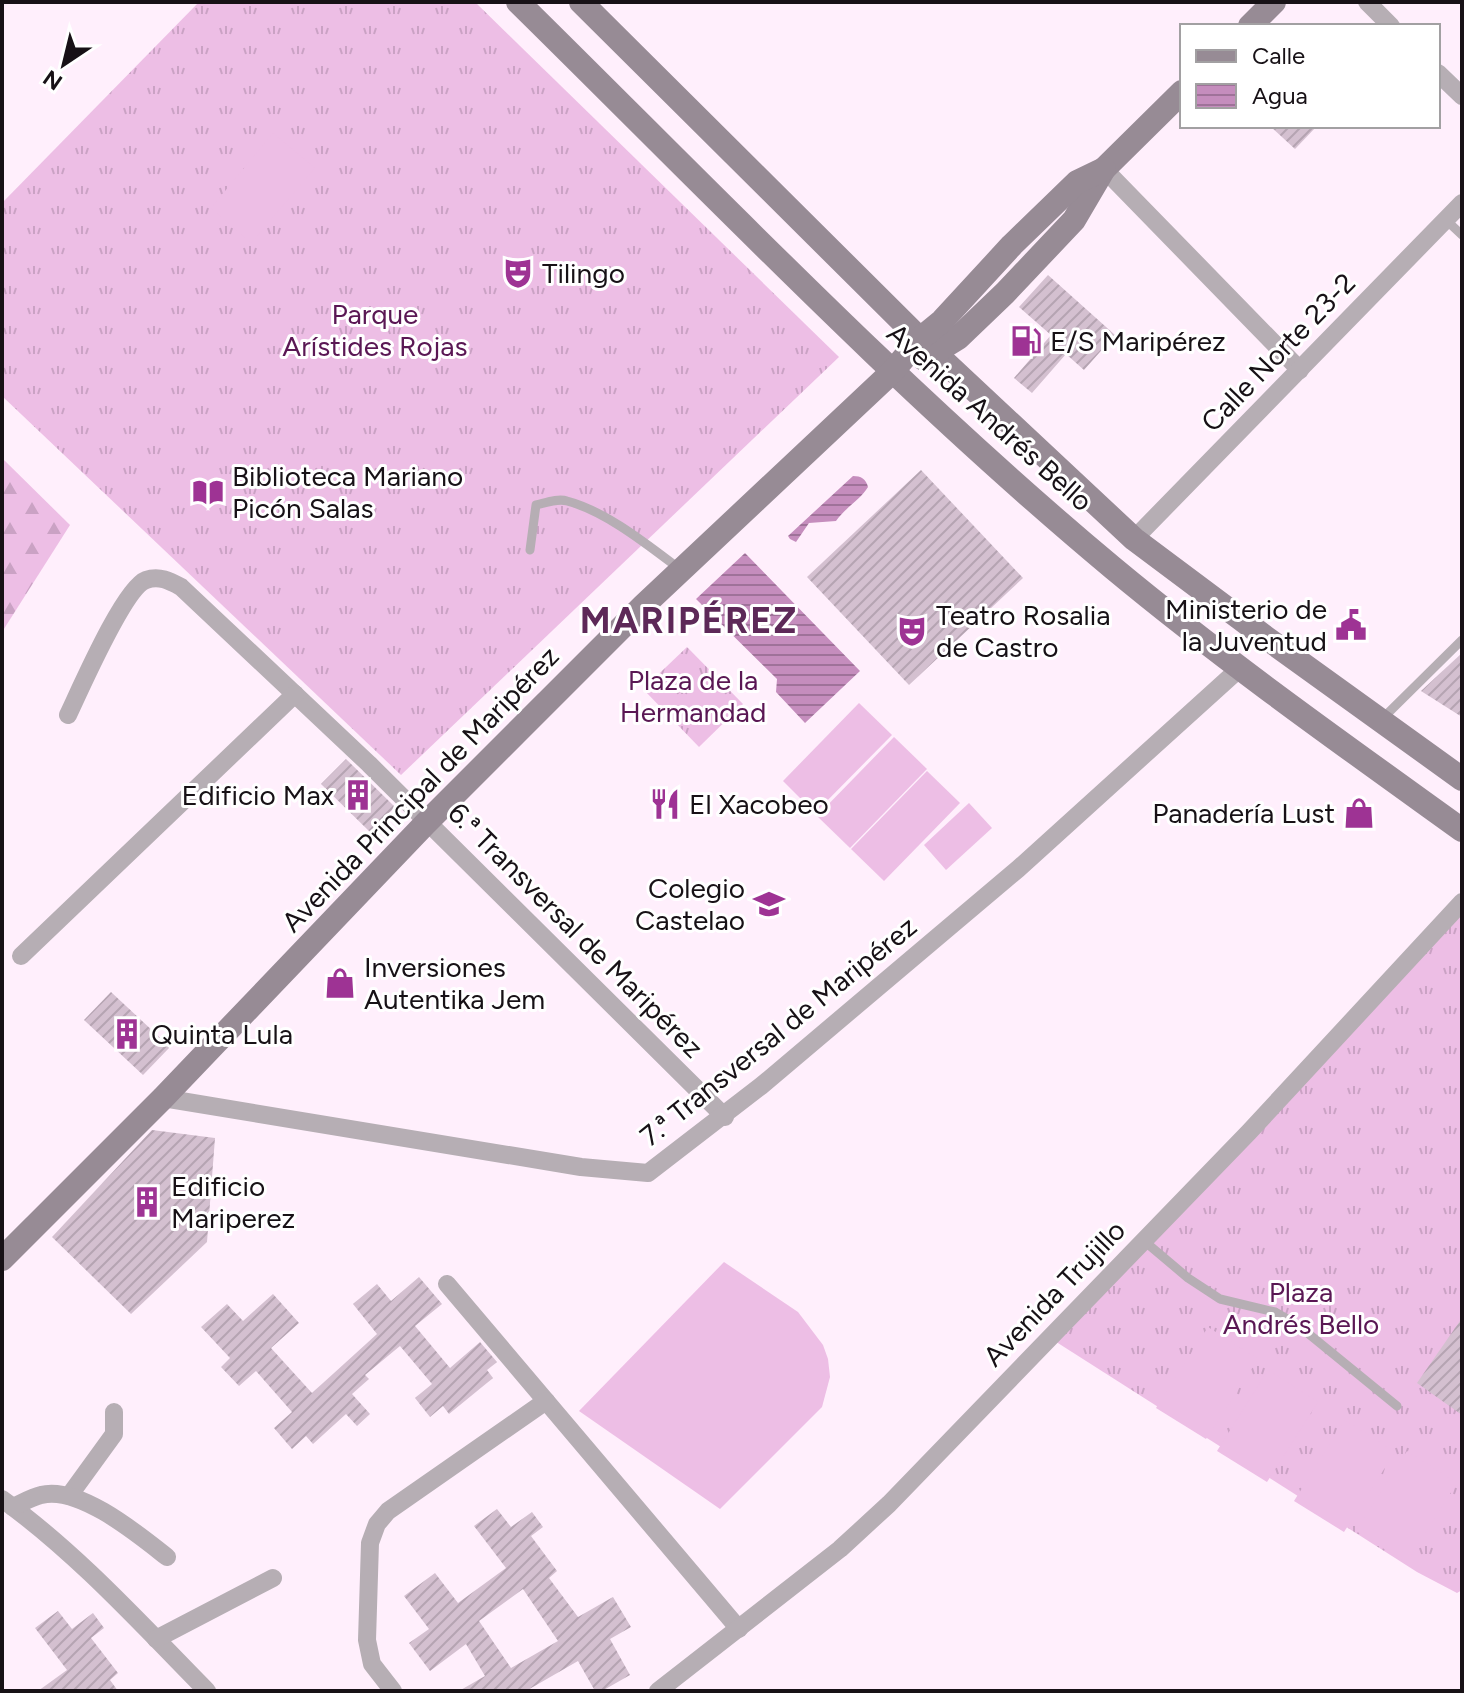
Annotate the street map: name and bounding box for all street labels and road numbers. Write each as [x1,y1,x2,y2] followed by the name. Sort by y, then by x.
[1194,266,1362,438] street label: Calle Norte 23-2
[880,316,1100,518] street label: Avenida Andrés Bello
[274,639,566,939] street label: Avenida Principal de Maripérez
[441,795,711,1065] street label: 6.ª Transversal de Maripérez
[633,909,923,1153] street label: 7.ª Transversal de Maripérez
[976,1213,1132,1373] street label: Avenida Trujillo

